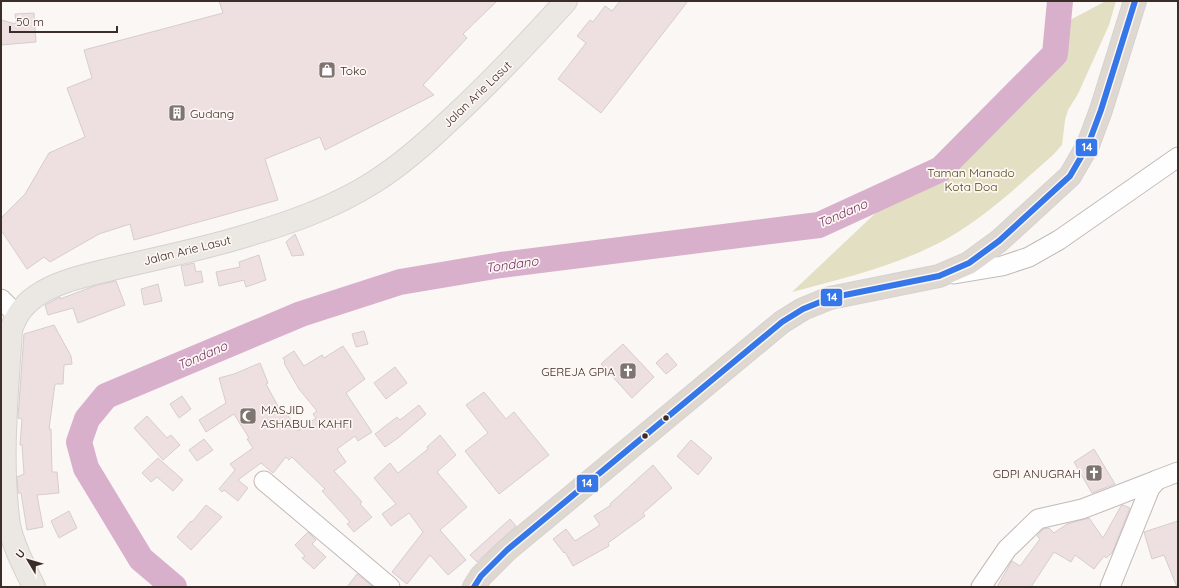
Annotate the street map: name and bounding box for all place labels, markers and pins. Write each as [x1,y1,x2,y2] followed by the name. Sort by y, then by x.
[317,60,337,80] shop icon: Toko
[340,63,366,78] place label: Toko
[167,103,187,123] building icon: Gudang
[190,106,234,121] place label: Gudang
[618,361,638,381] church icon: GEREJA GPIA
[541,364,615,379] place label: GEREJA GPIA
[261,402,352,431] place label: MASJID ASHABUL KAHFI
[238,406,258,426] mosque icon: MASJID ASHABUL KAHFI
[661,413,671,423] unlabelled marker
[640,431,650,441] unlabelled marker
[1084,463,1104,483] church icon: GDPI ANUGRAH
[993,466,1081,481] place label: GDPI ANUGRAH

